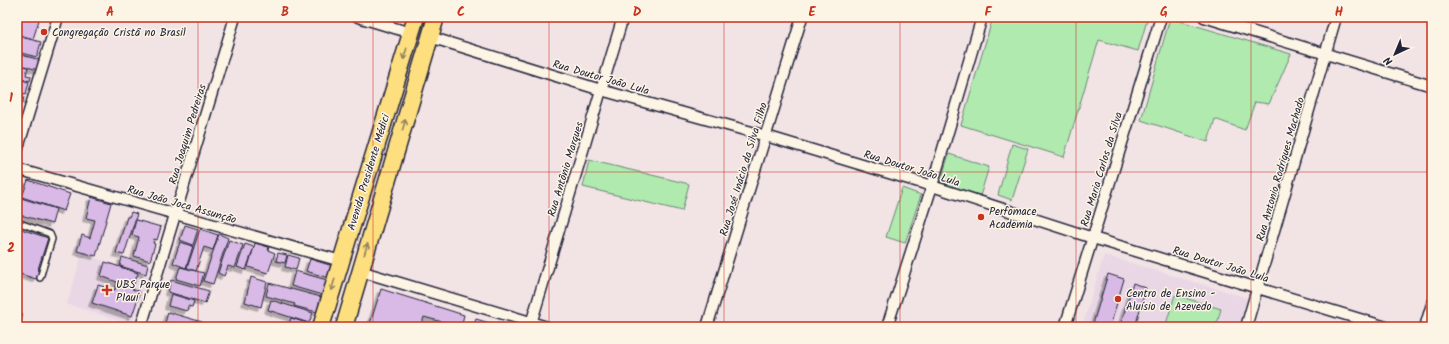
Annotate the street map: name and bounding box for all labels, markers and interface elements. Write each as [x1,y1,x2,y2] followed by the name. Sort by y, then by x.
[106,2,114,23] text: A
[281,2,289,23] text: B
[457,2,465,23] text: C
[633,2,642,23] text: D
[808,2,816,23] text: E
[984,2,992,23] text: F
[1160,2,1168,23] text: G
[1335,2,1344,23] text: H
[52,24,186,42] place label: Congregação Cristã no Brasil
[39,27,49,37] marker: Congregação Cristã no Brasil
[1375,34,1415,74] north arrow
[401,48,408,61] one-way arrow
[1380,52,1398,69] text: N
[550,56,651,100] street label: Rua Doutor João Lula
[164,82,212,187] street label: Rua Joaquim Pedreiras
[9,88,13,109] text: 1
[1252,95,1310,243] street label: Rua Antonio Rodrigues Machado
[715,100,773,238] street label: Rua José Inácio da Silva Filho
[1076,110,1128,229] street label: Rua Maria Carlos da Silva
[343,112,395,233] street label: Avenida Presidente Médici
[401,118,408,131] one-way arrow
[543,119,589,219] street label: Rua Antônio Marques
[861,146,962,192] street label: Rua Doutor João Lula
[125,181,238,229] street label: Rua João Joca Assunção
[989,203,1036,234] place label: Perfomace Academia
[976,212,986,222] marker: Perfomace Academia
[7,238,15,259] text: 2
[1170,242,1271,288] street label: Rua Doutor João Lula
[363,243,370,256] one-way arrow
[116,276,170,307] place label: UBS Parque PIauí I
[329,279,336,292] one-way arrow
[101,284,113,296] marker: UBS Parque PIauí I
[1126,285,1215,316] place label: Centro de Ensino - Aluísio de Azevedo
[1113,294,1123,304] marker: Centro de Ensino - Aluísio de Azevedo

